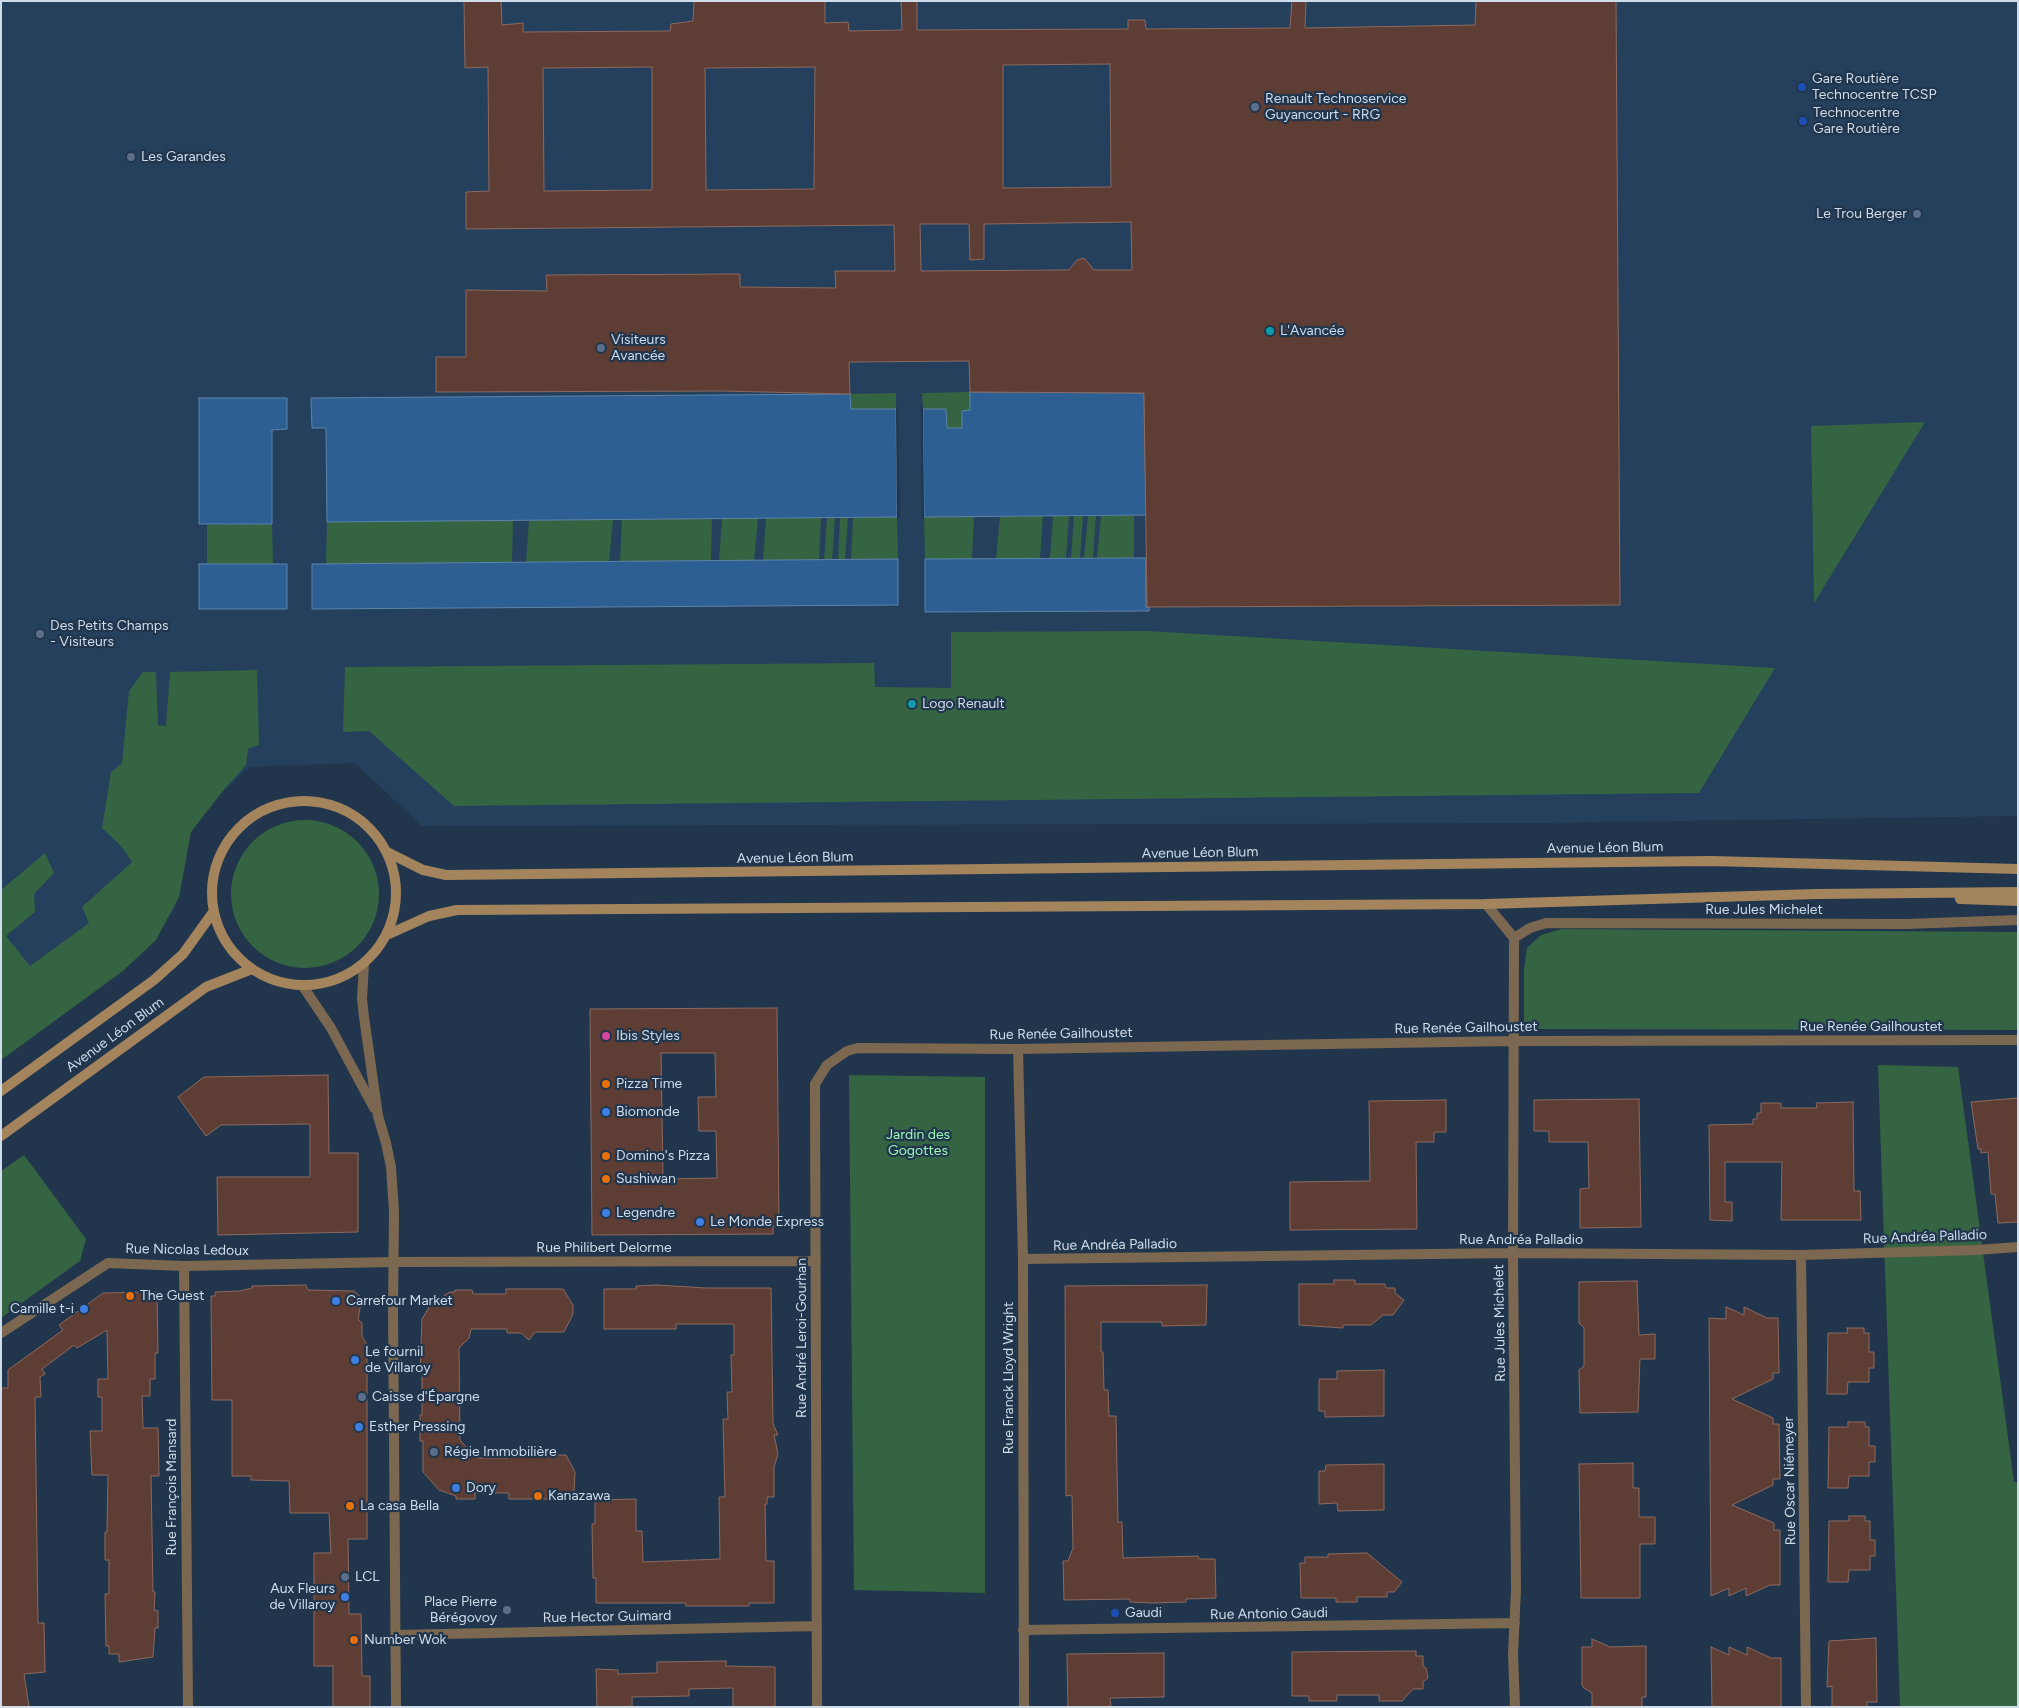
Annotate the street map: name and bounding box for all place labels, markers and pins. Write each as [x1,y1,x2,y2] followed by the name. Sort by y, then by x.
[1812,71,1937,104] place label: Gare Routière Technocentre TCSP
[1796,81,1808,93] marker: Gare Routière Technocentre TCSP
[1265,91,1406,124] place label: Renault Technoservice Guyancourt - RRG
[1249,101,1261,113] marker: Renault Technoservice Guyancourt - RRG
[1813,105,1900,138] place label: Technocentre Gare Routière
[1797,115,1809,127] marker: Technocentre Gare Routière
[141,149,226,165] place label: Les Garandes
[125,151,137,163] marker: Les Garandes
[1816,206,1907,222] place label: Le Trou Berger
[1911,208,1923,220] marker: Le Trou Berger
[1280,323,1344,339] place label: L'Avancée
[1264,325,1276,337] marker: L'Avancée
[611,332,666,364] place label: Visiteurs Avancée
[595,342,607,354] marker: Visiteurs Avancée
[50,618,168,650] place label: Des Petits Champs - Visiteurs
[34,628,46,640] marker: Des Petits Champs - Visiteurs
[922,696,1005,712] place label: Logo Renault
[906,698,918,710] marker: Logo Renault
[616,1028,680,1044] place label: Ibis Styles
[600,1030,612,1042] marker: Ibis Styles
[616,1076,682,1092] place label: Pizza Time
[600,1078,612,1090] marker: Pizza Time
[616,1104,680,1120] place label: Biomonde
[600,1106,612,1118] marker: Biomonde
[616,1148,710,1164] place label: Domino's Pizza
[600,1150,612,1162] marker: Domino's Pizza
[616,1171,676,1187] place label: Sushiwan
[600,1173,612,1185] marker: Sushiwan
[616,1205,675,1221] place label: Legendre
[600,1207,612,1219] marker: Legendre
[710,1214,824,1230] place label: Le Monde Express
[694,1216,706,1228] marker: Le Monde Express
[140,1288,205,1304] place label: The Guest
[124,1290,136,1302] marker: The Guest
[346,1293,453,1309] place label: Carrefour Market
[330,1295,342,1307] marker: Carrefour Market
[10,1301,74,1317] place label: Camille t-i
[78,1303,90,1315] marker: Camille t-i
[365,1344,431,1376] place label: Le fournil de Villaroy
[349,1354,361,1366] marker: Le fournil de Villaroy
[372,1389,480,1405] place label: Caisse d'Épargne
[356,1391,368,1403] marker: Caisse d'Épargne
[369,1419,465,1435] place label: Esther Pressing
[353,1421,365,1433] marker: Esther Pressing
[444,1444,557,1460] place label: Régie Immobilière
[428,1446,440,1458] marker: Régie Immobilière
[466,1480,496,1496] place label: Dory
[450,1482,462,1494] marker: Dory
[548,1488,610,1504] place label: Kanazawa
[532,1490,544,1502] marker: Kanazawa
[360,1498,439,1514] place label: La casa Bella
[344,1500,356,1512] marker: La casa Bella
[355,1569,380,1585] place label: LCL
[339,1571,351,1583] marker: LCL
[269,1581,335,1614] place label: Aux Fleurs de Villaroy
[339,1591,351,1603] marker: Aux Fleurs de Villaroy
[424,1594,497,1626] place label: Place Pierre Bérégovoy
[501,1604,513,1616] marker: Place Pierre Bérégovoy
[1125,1605,1162,1621] place label: Gaudi
[1109,1607,1121,1619] marker: Gaudi
[364,1632,446,1648] place label: Number Wok
[348,1634,360,1646] marker: Number Wok

